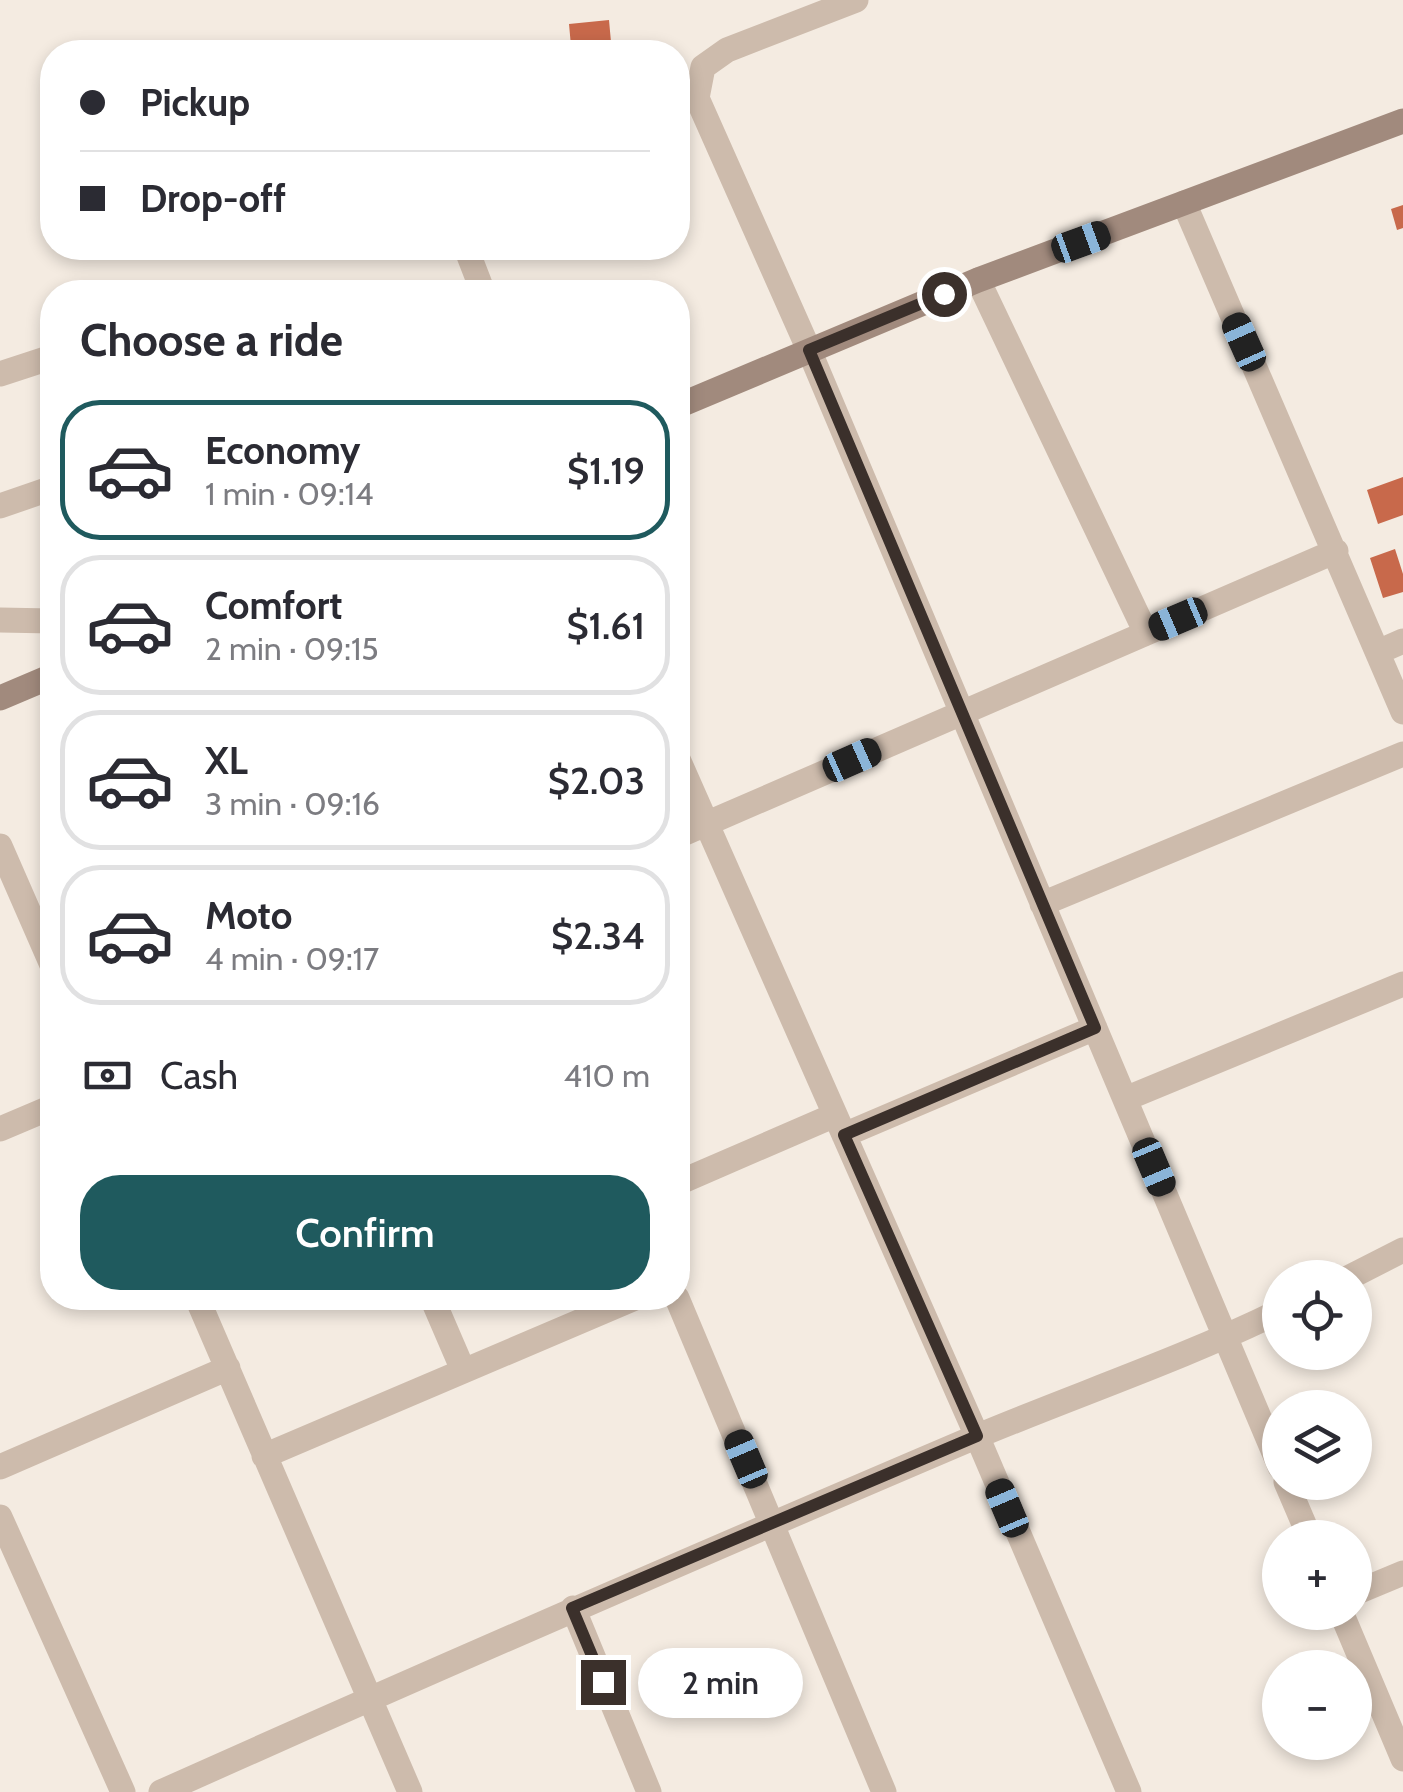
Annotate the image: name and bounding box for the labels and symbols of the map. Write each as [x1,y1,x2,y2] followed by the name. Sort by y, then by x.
[1048,218,1114,266] car
[922,272,967,317] route start
[1218,308,1270,376] car
[1145,593,1211,645] car
[818,734,886,786] car
[1128,1134,1180,1200] car
[720,1426,772,1492] car
[981,1475,1033,1541] car
[638,1647,803,1717] callout: 2 min
[581,1660,626,1705] route end

